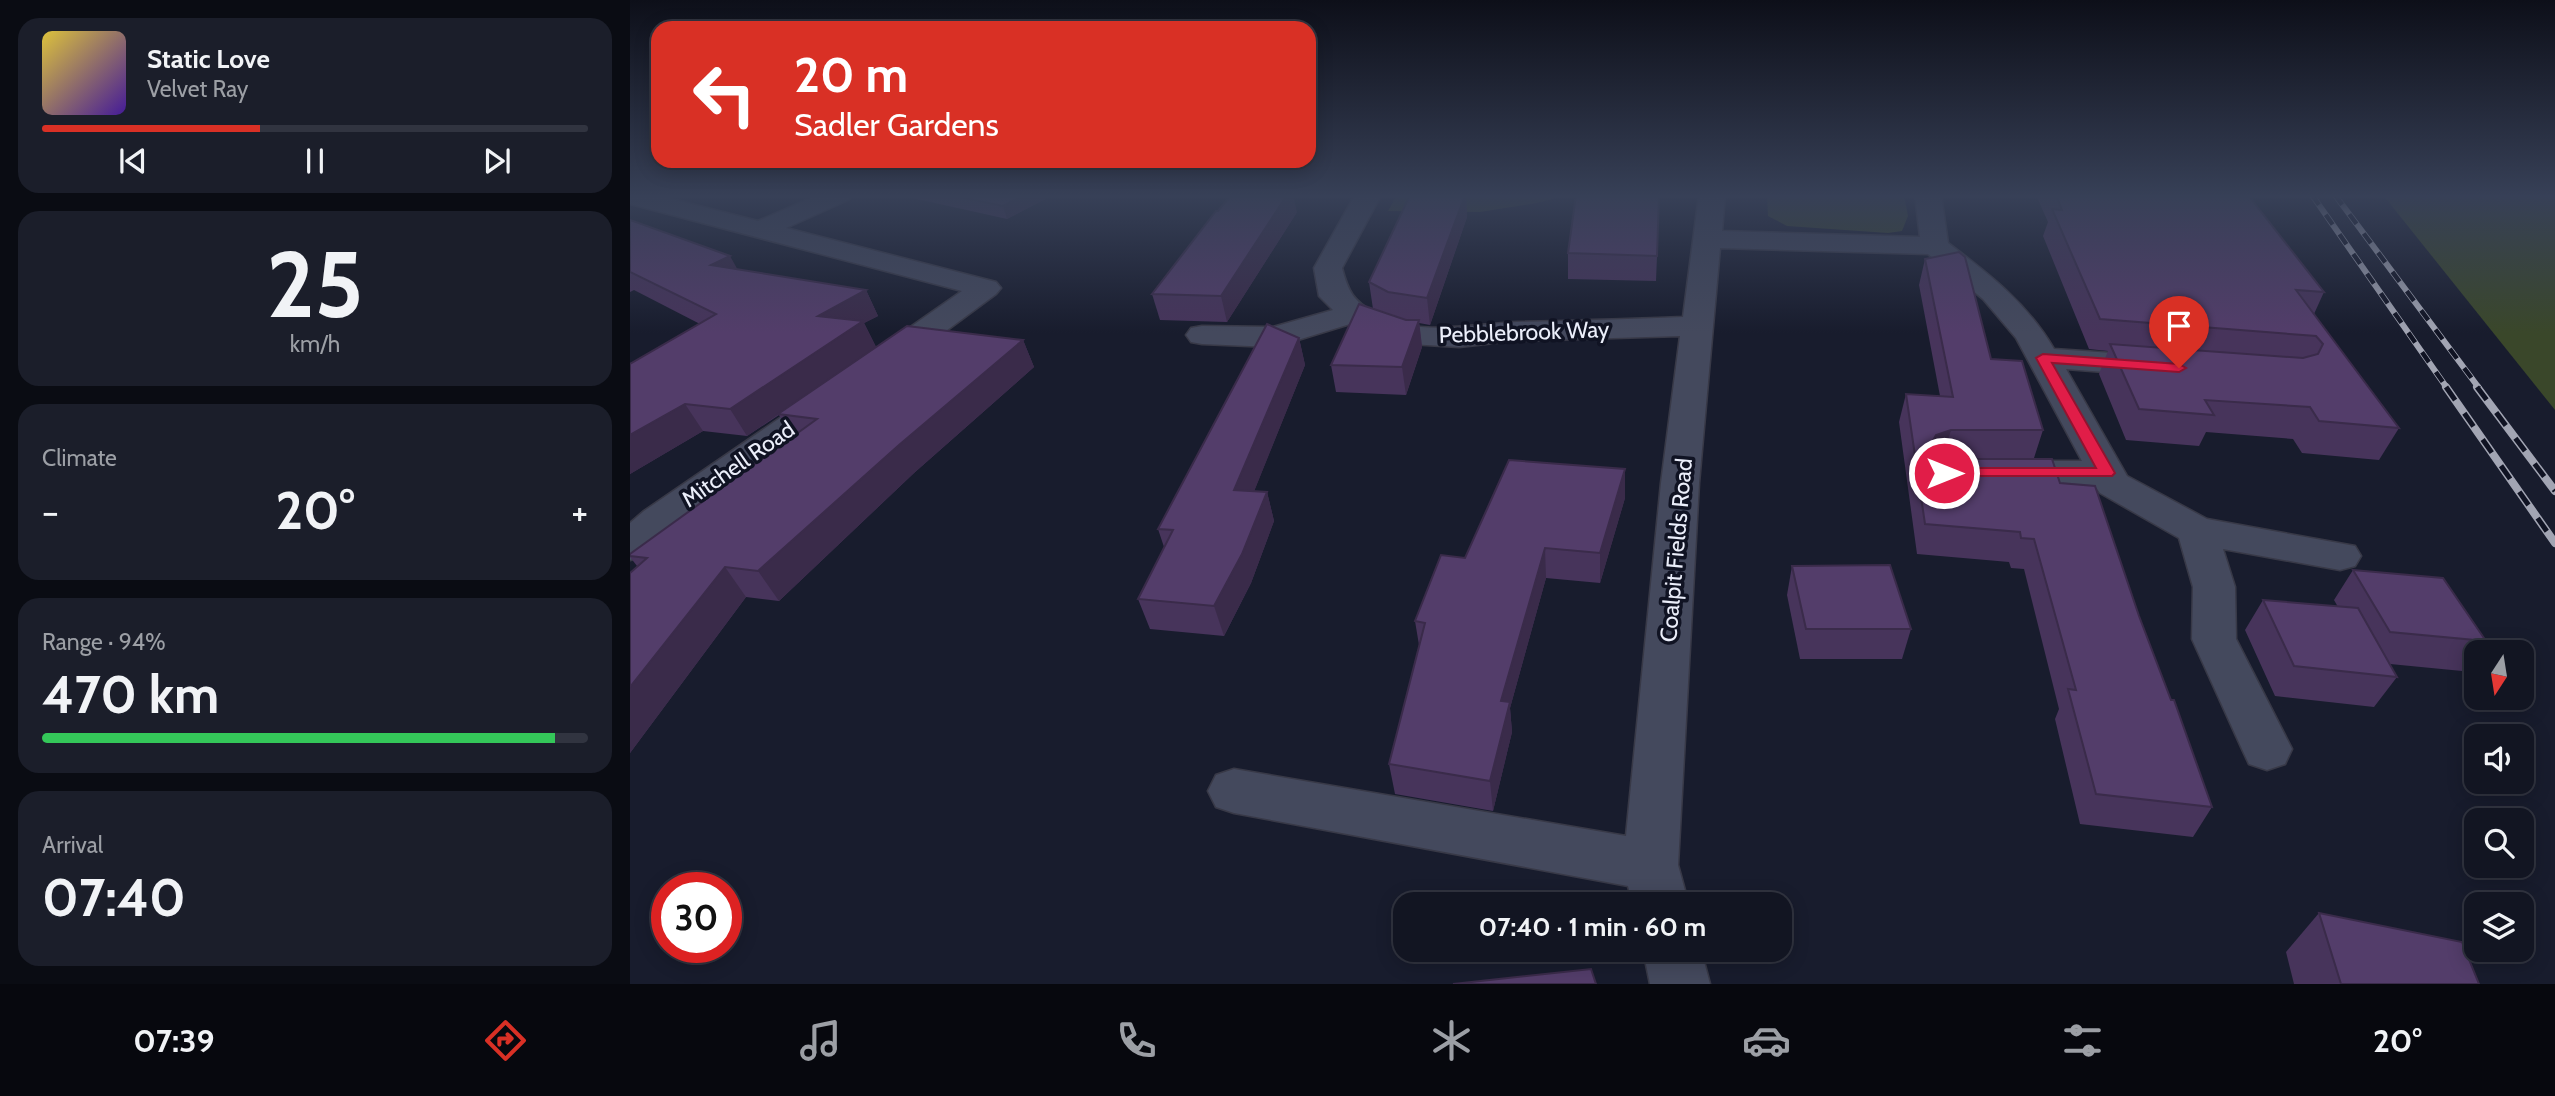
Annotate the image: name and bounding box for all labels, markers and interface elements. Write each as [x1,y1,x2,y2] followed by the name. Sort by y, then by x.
[147,43,270,75] text: Static Love
[794,45,908,104] text: 20 m
[679,49,770,140] icon: left
[147,75,248,103] text: Velvet Ray
[794,105,999,144] text: Sadler Gardens
[114,142,152,180] icon: previous
[296,142,334,180] icon: pause
[478,142,516,180] icon: next
[266,229,364,340] text: 25
[2149,296,2209,368] pin
[2160,307,2198,345] icon: arrive
[1438,315,1610,349] street label: Pebblebrook Way
[290,330,340,358] text: km/h
[676,415,800,513] street label: Mitchell Road
[1907,436,1981,510] position arrow
[42,444,117,472] text: Climate
[1654,457,1698,643] street label: Coalpit Fields Road
[275,479,355,542] text: 20°
[42,488,59,535] text: −
[571,488,588,535] text: +
[42,628,166,656] text: Range · 94%
[2464,640,2534,710] north arrow
[2464,640,2534,962] map controls
[42,663,219,726] text: 470 km
[2464,724,2534,794] button: sound
[2464,808,2534,878] button: search
[42,831,103,859] text: Arrival
[42,866,186,929] text: 07:40
[651,872,742,963] speed limit sign: 30
[2464,892,2534,962] button: layers
[1479,911,1706,943] text: 07:40 · 1 min · 60 m
[481,1016,530,1065] icon: directions
[796,1016,845,1065] icon: music
[1112,1016,1161,1065] icon: phone
[1427,1016,1476,1065] icon: climate
[1742,1016,1791,1065] icon: car
[2058,1016,2107,1065] icon: filters
[133,1021,214,1060] text: 07:39
[2373,1021,2422,1060] text: 20°

